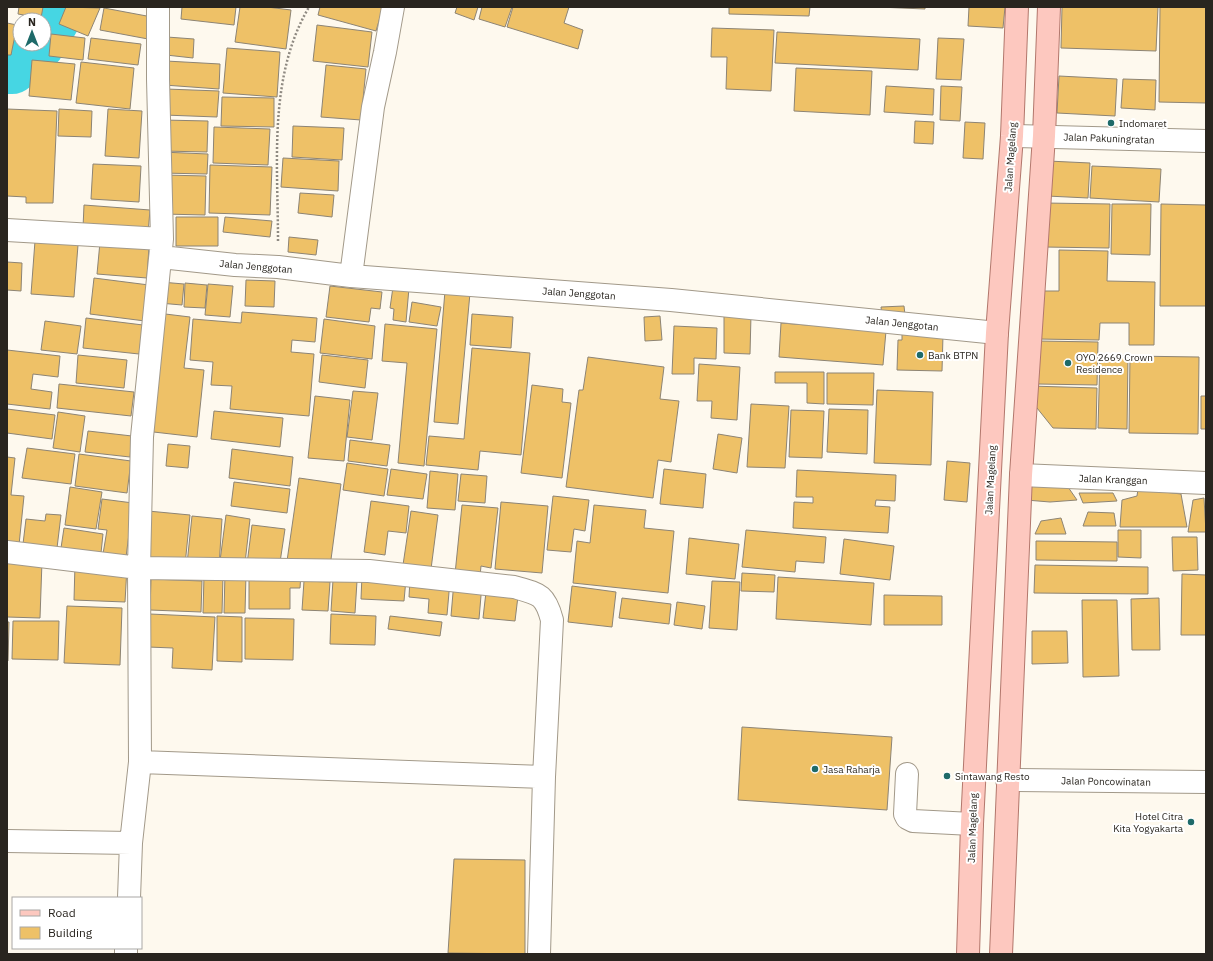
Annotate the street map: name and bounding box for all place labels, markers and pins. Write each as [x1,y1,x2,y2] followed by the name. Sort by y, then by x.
[1119,117,1167,130] place label: Indomaret
[1106,118,1116,128] marker: Indomaret
[928,349,978,362] place label: Bank BTPN
[915,350,925,360] marker: Bank BTPN
[1076,351,1153,376] place label: OYO 2669 Crown Residence
[1063,358,1073,368] marker: OYO 2669 Crown Residence
[823,763,881,776] place label: Jasa Raharja
[810,764,820,774] marker: Jasa Raharja
[955,770,1030,783] place label: Sintawang Resto
[942,771,952,781] marker: Sintawang Resto
[1113,810,1184,835] place label: Hotel Citra Kita Yogyakarta
[1186,817,1196,827] marker: Hotel Citra Kita Yogyakarta

